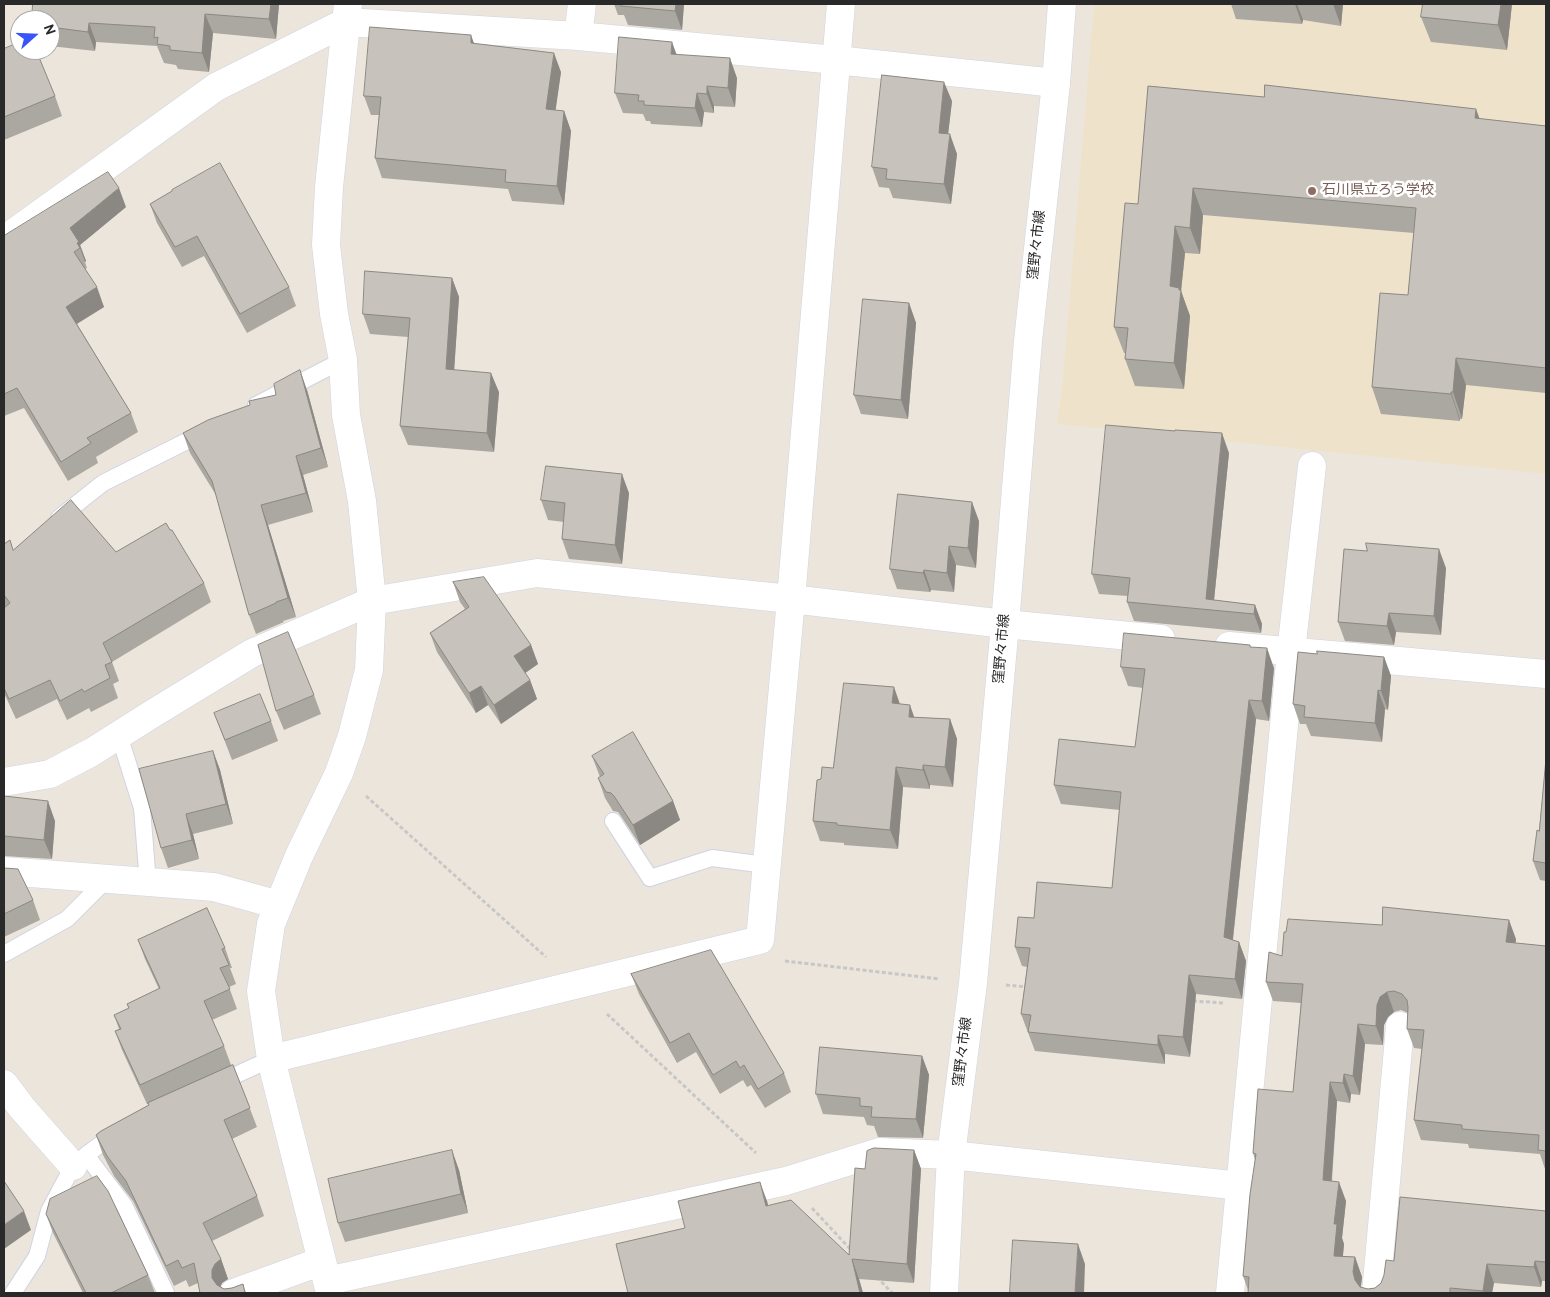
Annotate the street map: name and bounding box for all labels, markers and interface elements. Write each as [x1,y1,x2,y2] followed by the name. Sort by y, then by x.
[10,10,60,60] north arrow
[39,22,58,38] text: N
[1322,183,1434,199] place label: 石川県立ろう学校
[1306,185,1318,197] marker: 石川県立ろう学校
[1026,209,1050,281] street label: 窪野々市線
[992,613,1014,685] street label: 窪野々市線
[951,1016,977,1088] street label: 窪野々市線

